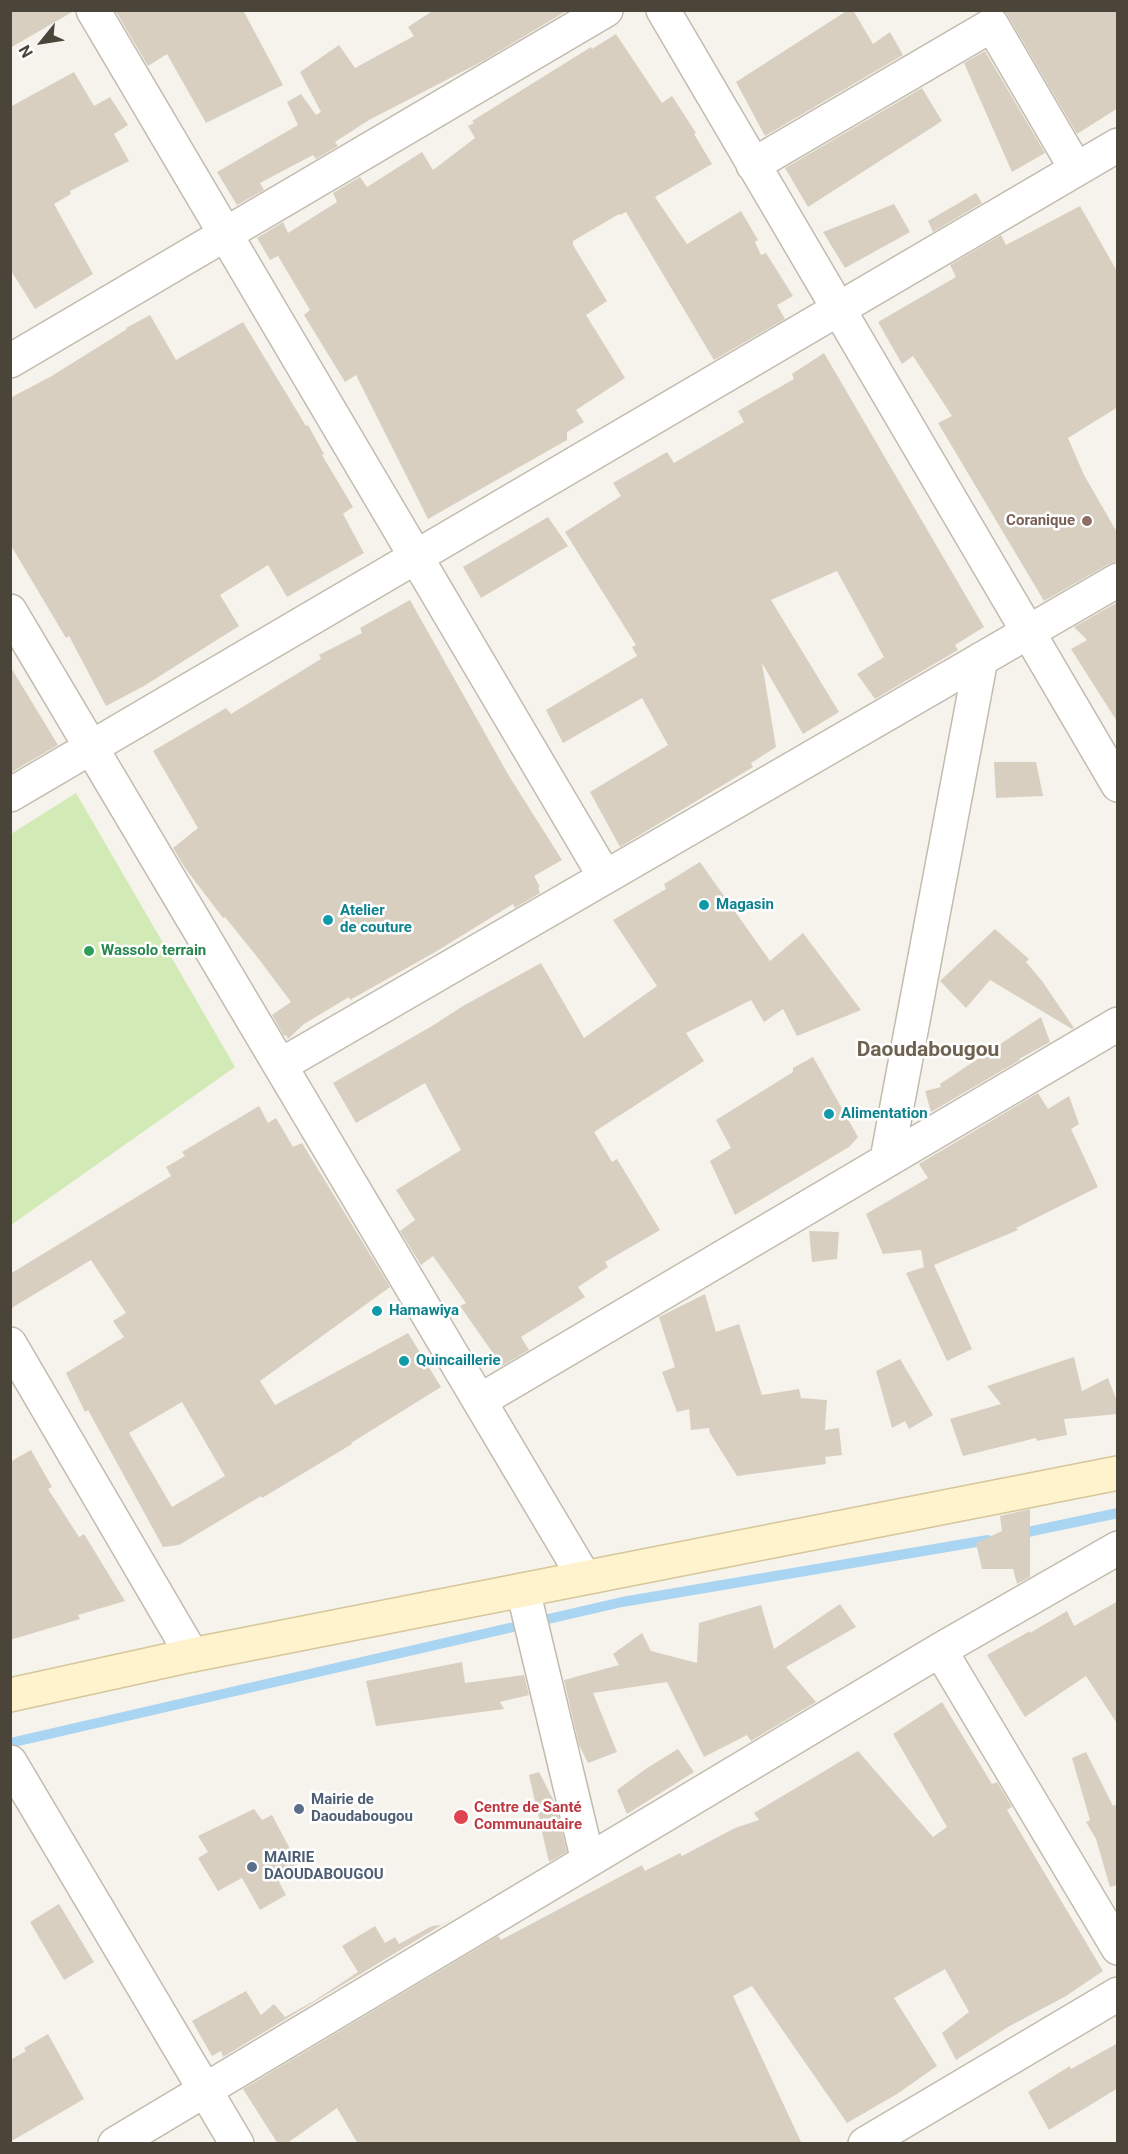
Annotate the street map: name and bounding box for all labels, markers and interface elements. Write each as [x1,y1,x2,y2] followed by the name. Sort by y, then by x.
[12,12,72,72] north arrow
[15,42,37,61] text: N
[1006,512,1075,530] place label: Coranique
[1080,514,1094,528] marker: Coranique
[716,896,774,914] place label: Magasin
[697,898,711,912] marker: Magasin
[340,902,412,937] place label: Atelier de couture
[321,913,335,927] marker: Atelier de couture
[101,942,206,960] place label: Wassolo terrain
[82,944,96,958] marker: Wassolo terrain
[857,1038,999,1064] district label: Daoudabougou
[841,1105,928,1123] place label: Alimentation
[822,1107,836,1121] marker: Alimentation
[389,1302,459,1320] place label: Hamawiya
[370,1304,384,1318] marker: Hamawiya
[416,1352,501,1370] place label: Quincaillerie
[397,1354,411,1368] marker: Quincaillerie
[311,1791,413,1826] place label: Mairie de Daoudabougou
[474,1799,582,1834] place label: Centre de Santé Communautaire
[292,1802,306,1816] marker: Mairie de Daoudabougou
[452,1808,470,1826] marker: Centre de Santé Communautaire
[264,1849,384,1884] place label: MAIRIE DAOUDABOUGOU
[245,1860,259,1874] marker: MAIRIE DAOUDABOUGOU

